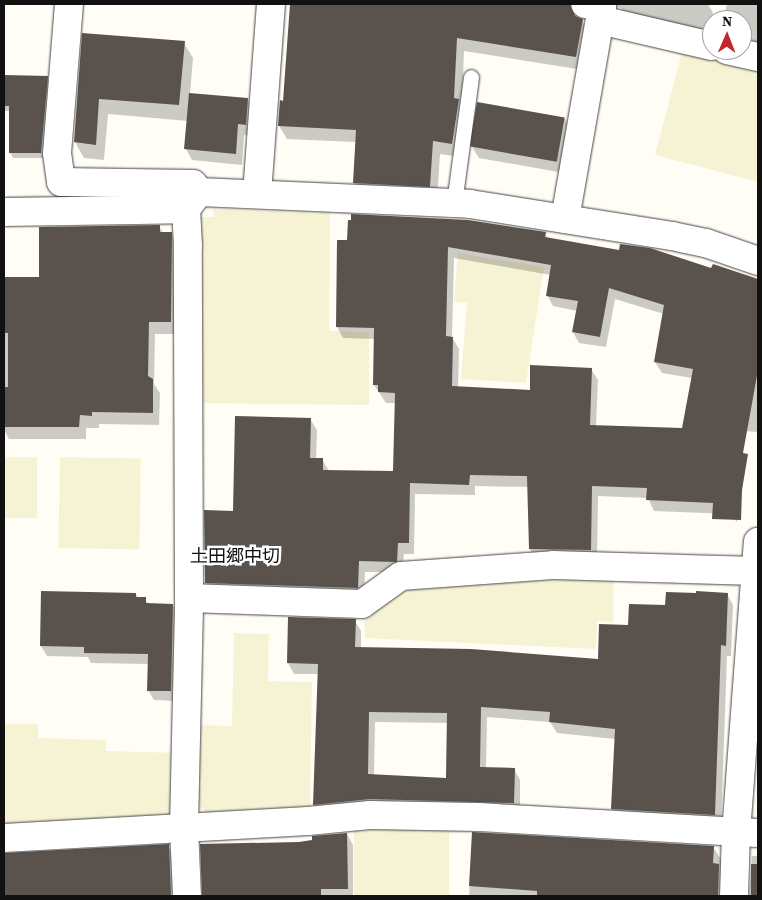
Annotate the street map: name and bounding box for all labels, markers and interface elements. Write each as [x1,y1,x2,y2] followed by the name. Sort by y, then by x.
[702,10,752,60] north arrow
[722,11,733,31] text: N
[190,545,280,567] district label: 土田郷中切

